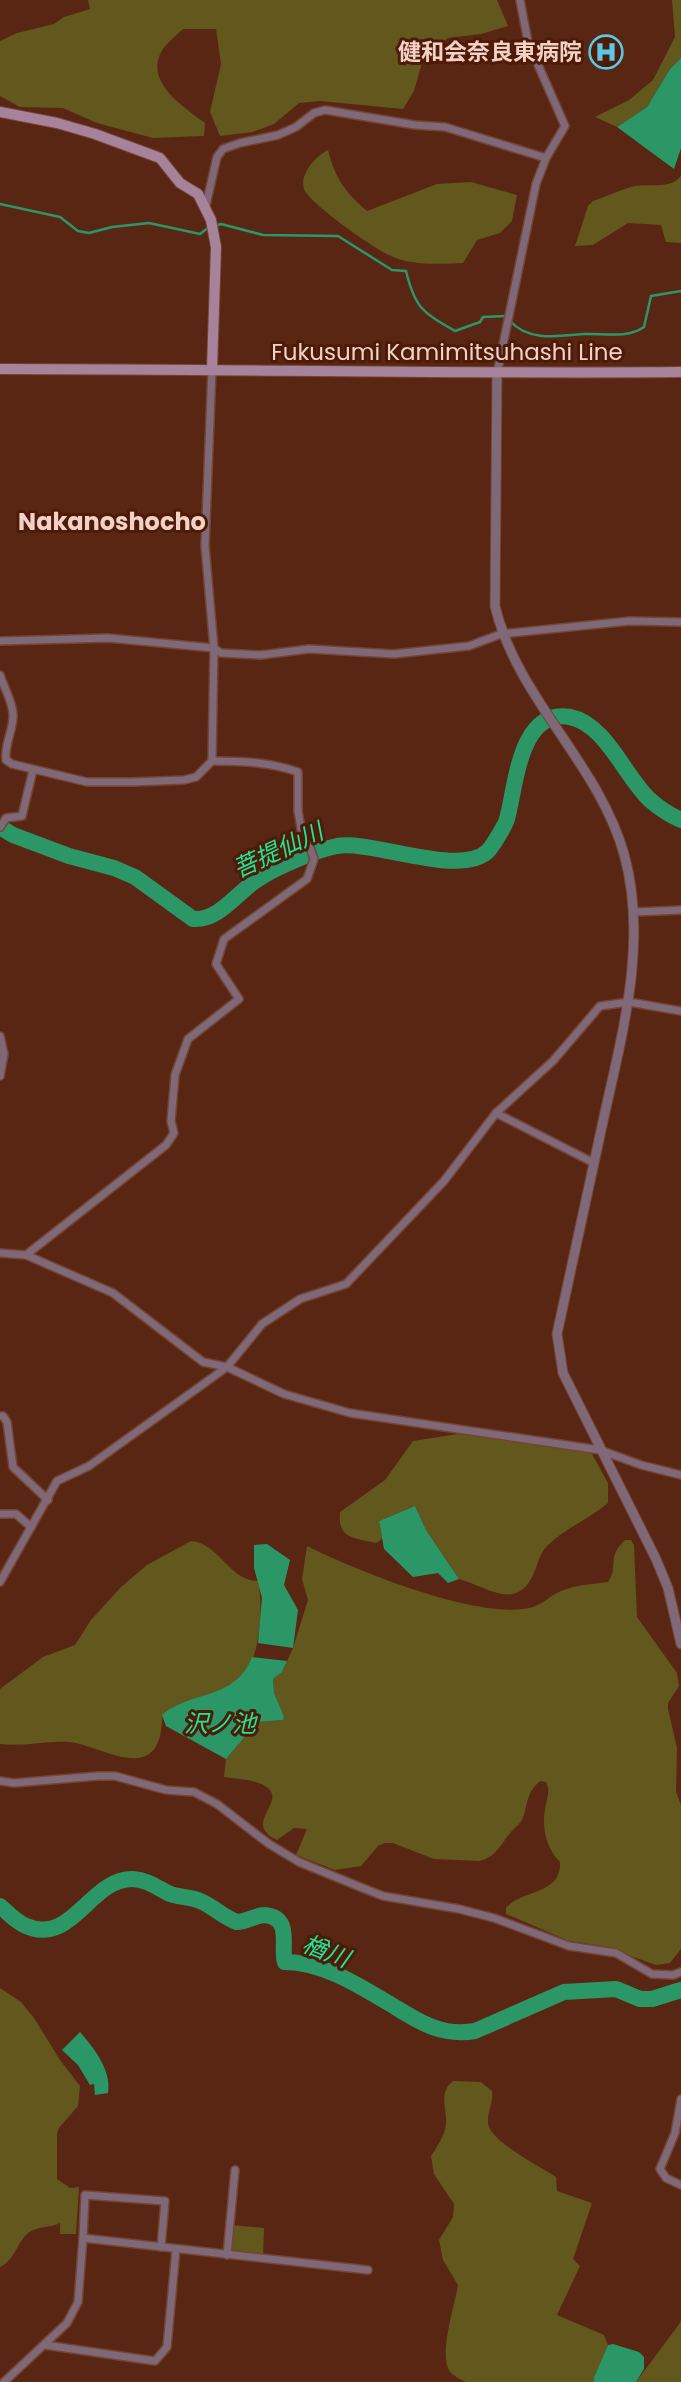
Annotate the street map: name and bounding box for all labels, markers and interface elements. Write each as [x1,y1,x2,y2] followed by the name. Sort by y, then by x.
[587,33,625,71] hospital icon: 健和会奈良東病院
[398,36,582,68] place label: 健和会奈良東病院
[271,336,623,368] street label: Fukusumi Kamimitsuhashi Line
[18,505,206,538] district label: Nakanoshocho
[228,813,331,885] water label: 菩提仙川
[184,1707,258,1740] water label: 沢ノ池
[298,1927,357,1976] water label: 楢川

